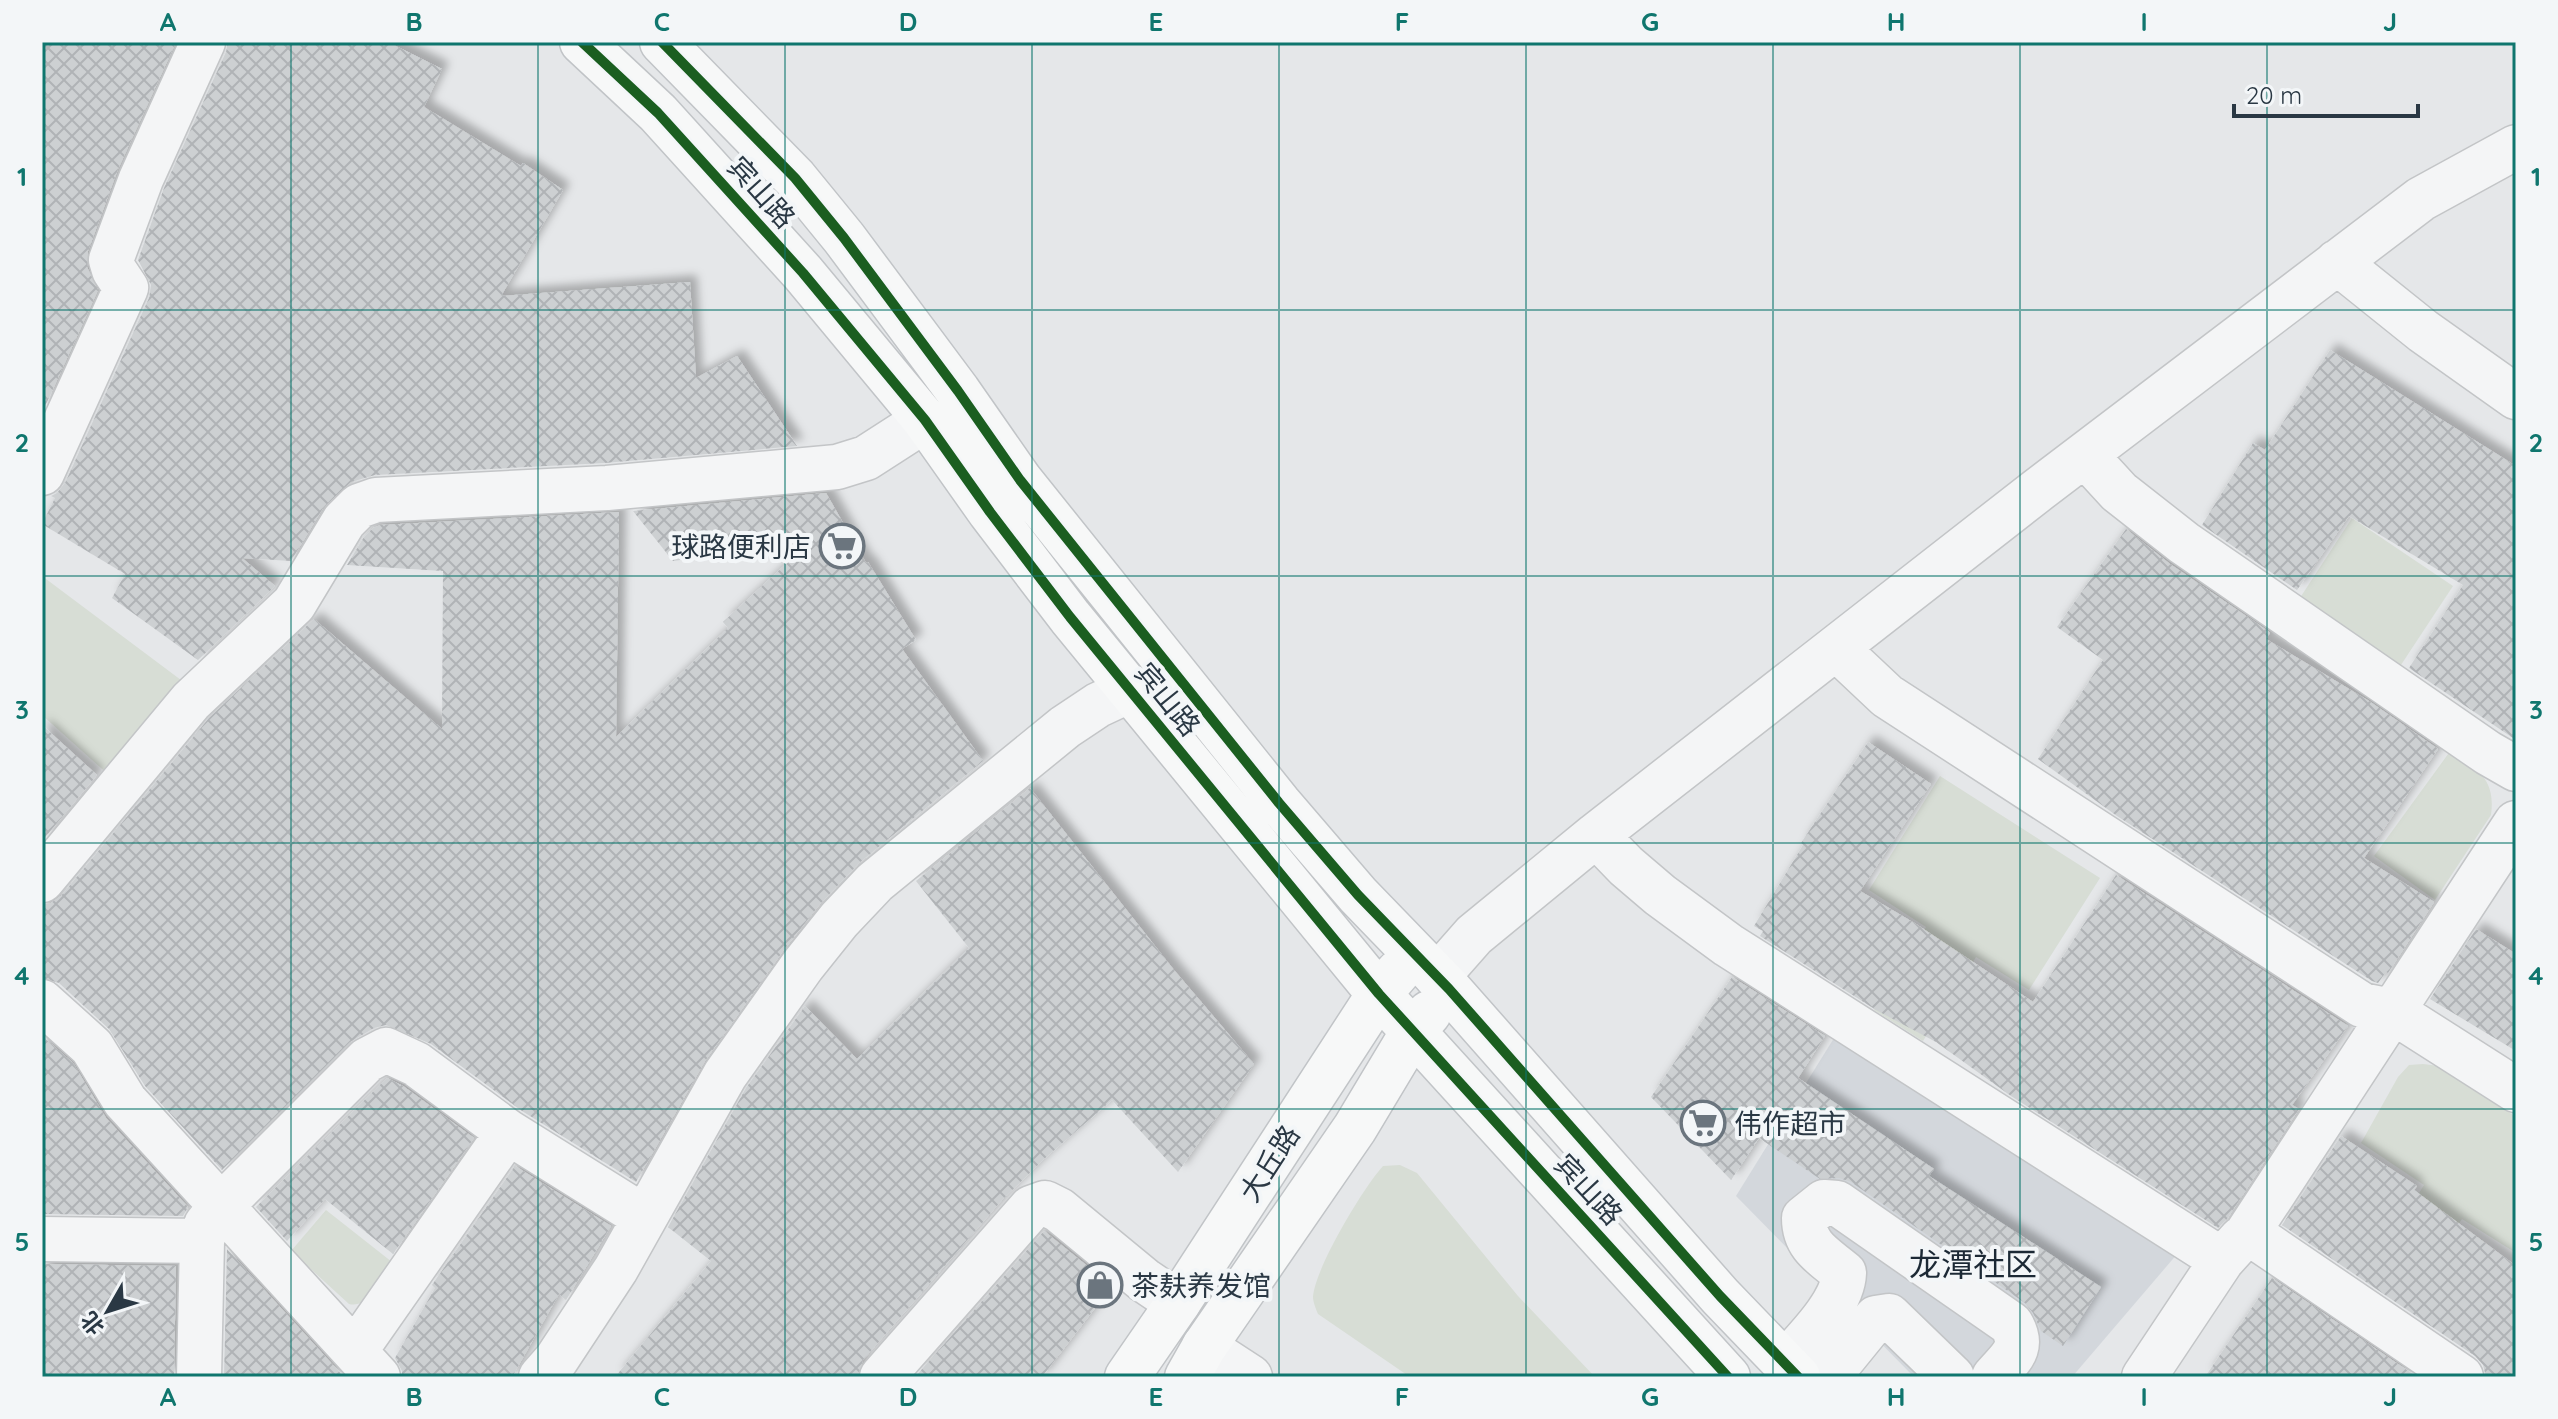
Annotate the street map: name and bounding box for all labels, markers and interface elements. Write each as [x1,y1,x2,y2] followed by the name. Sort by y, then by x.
[160,5,177,38] text: A
[405,5,423,38] text: B
[654,5,670,38] text: C
[899,5,917,38] text: D
[1149,5,1163,38] text: E
[1395,5,1409,38] text: F
[1641,5,1659,38] text: G
[1887,5,1905,38] text: H
[2140,5,2148,38] text: I
[2383,5,2397,38] text: J
[2234,68,2418,118] scale bar
[2246,80,2302,110] text: 20 m
[721,149,803,235] street label: 宾山路
[17,160,27,193] text: 1
[2531,160,2541,193] text: 1
[15,426,29,459] text: 2
[2529,426,2543,459] text: 2
[818,522,866,570] supermarket icon: 球路便利店
[671,529,811,564] place label: 球路便利店
[1128,655,1208,743] street label: 宾山路
[15,693,29,726] text: 3
[2529,693,2543,726] text: 3
[14,959,30,992] text: 4
[2528,959,2544,992] text: 4
[1679,1099,1727,1147] supermarket icon: 伟作超市
[1734,1106,1846,1141] place label: 伟作超市
[1231,1118,1307,1208] street label: 大丘路
[1548,1146,1630,1232] street label: 宾山路
[15,1225,29,1258] text: 5
[2529,1225,2543,1258] text: 5
[1909,1244,2037,1284] district label: 龙潭社区
[1076,1261,1124,1309] shop icon: 茶麸养发馆
[1131,1268,1271,1303] place label: 茶麸养发馆
[68,1271,148,1351] north arrow
[75,1306,110,1341] text: 北
[160,1380,177,1413] text: A
[405,1380,423,1413] text: B
[654,1380,670,1413] text: C
[899,1380,917,1413] text: D
[1149,1380,1163,1413] text: E
[1395,1380,1409,1413] text: F
[1641,1380,1659,1413] text: G
[1887,1380,1905,1413] text: H
[2140,1380,2148,1413] text: I
[2383,1380,2397,1413] text: J

